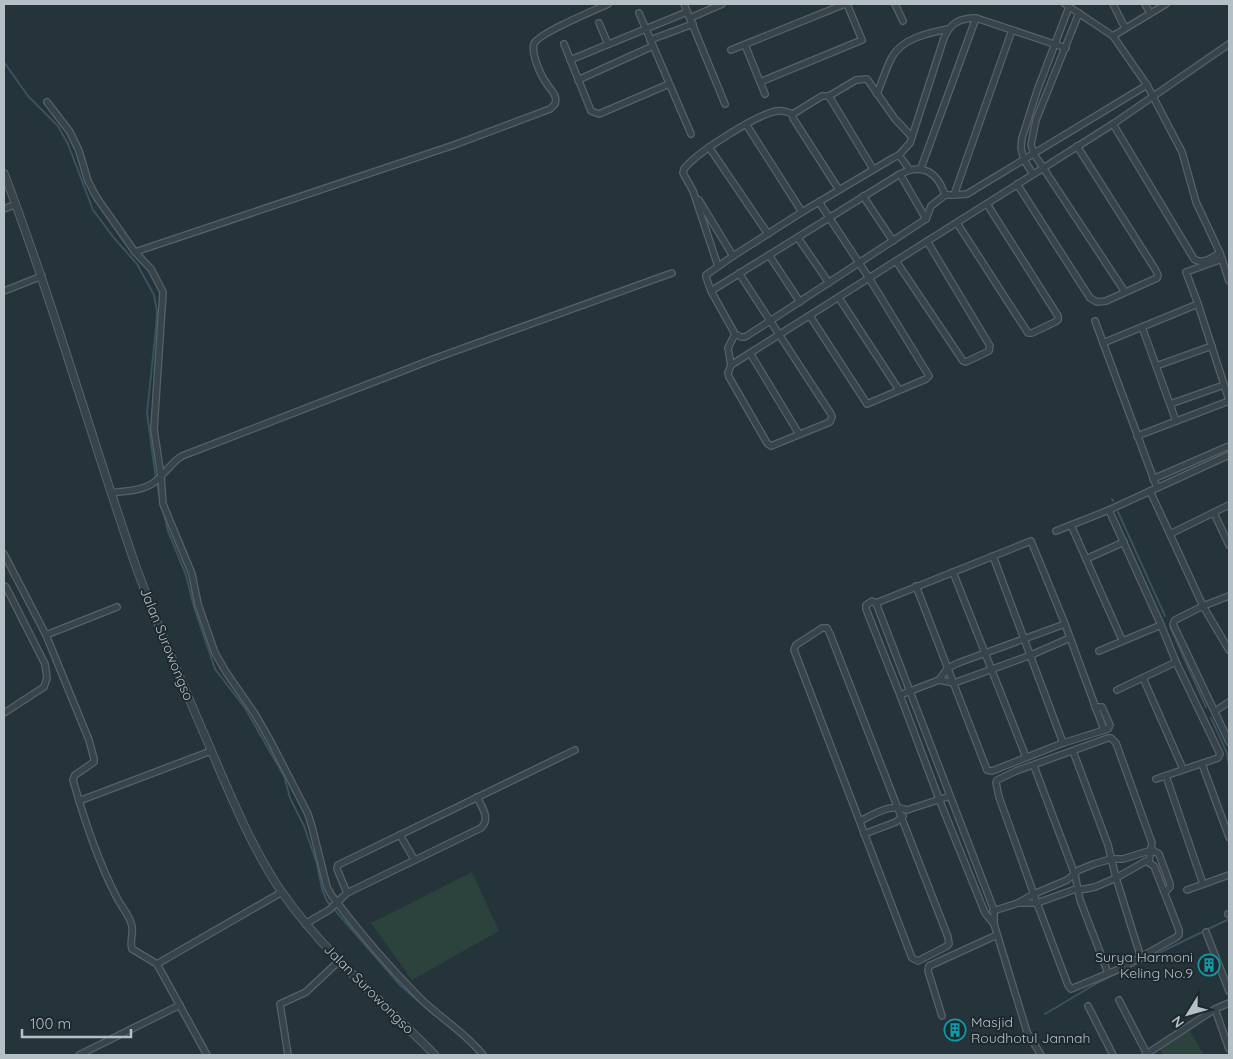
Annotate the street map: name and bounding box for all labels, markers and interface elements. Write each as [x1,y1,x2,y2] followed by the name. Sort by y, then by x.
[136,585,198,703] street label: Jalan Surowongso
[320,940,418,1038] street label: Jalan Surowongso
[1095,948,1193,982] place label: Surya Harmoni Keling No.9
[1197,953,1221,977] building icon: Surya Harmoni Keling No.9
[1163,989,1213,1039] north arrow
[22,1006,131,1038] scale bar
[1167,1012,1188,1031] text: N
[971,1013,1091,1047] place label: Masjid Roudhotul Jannah
[30,1014,71,1033] text: 100 m
[943,1018,967,1042] building icon: Masjid Roudhotul Jannah

